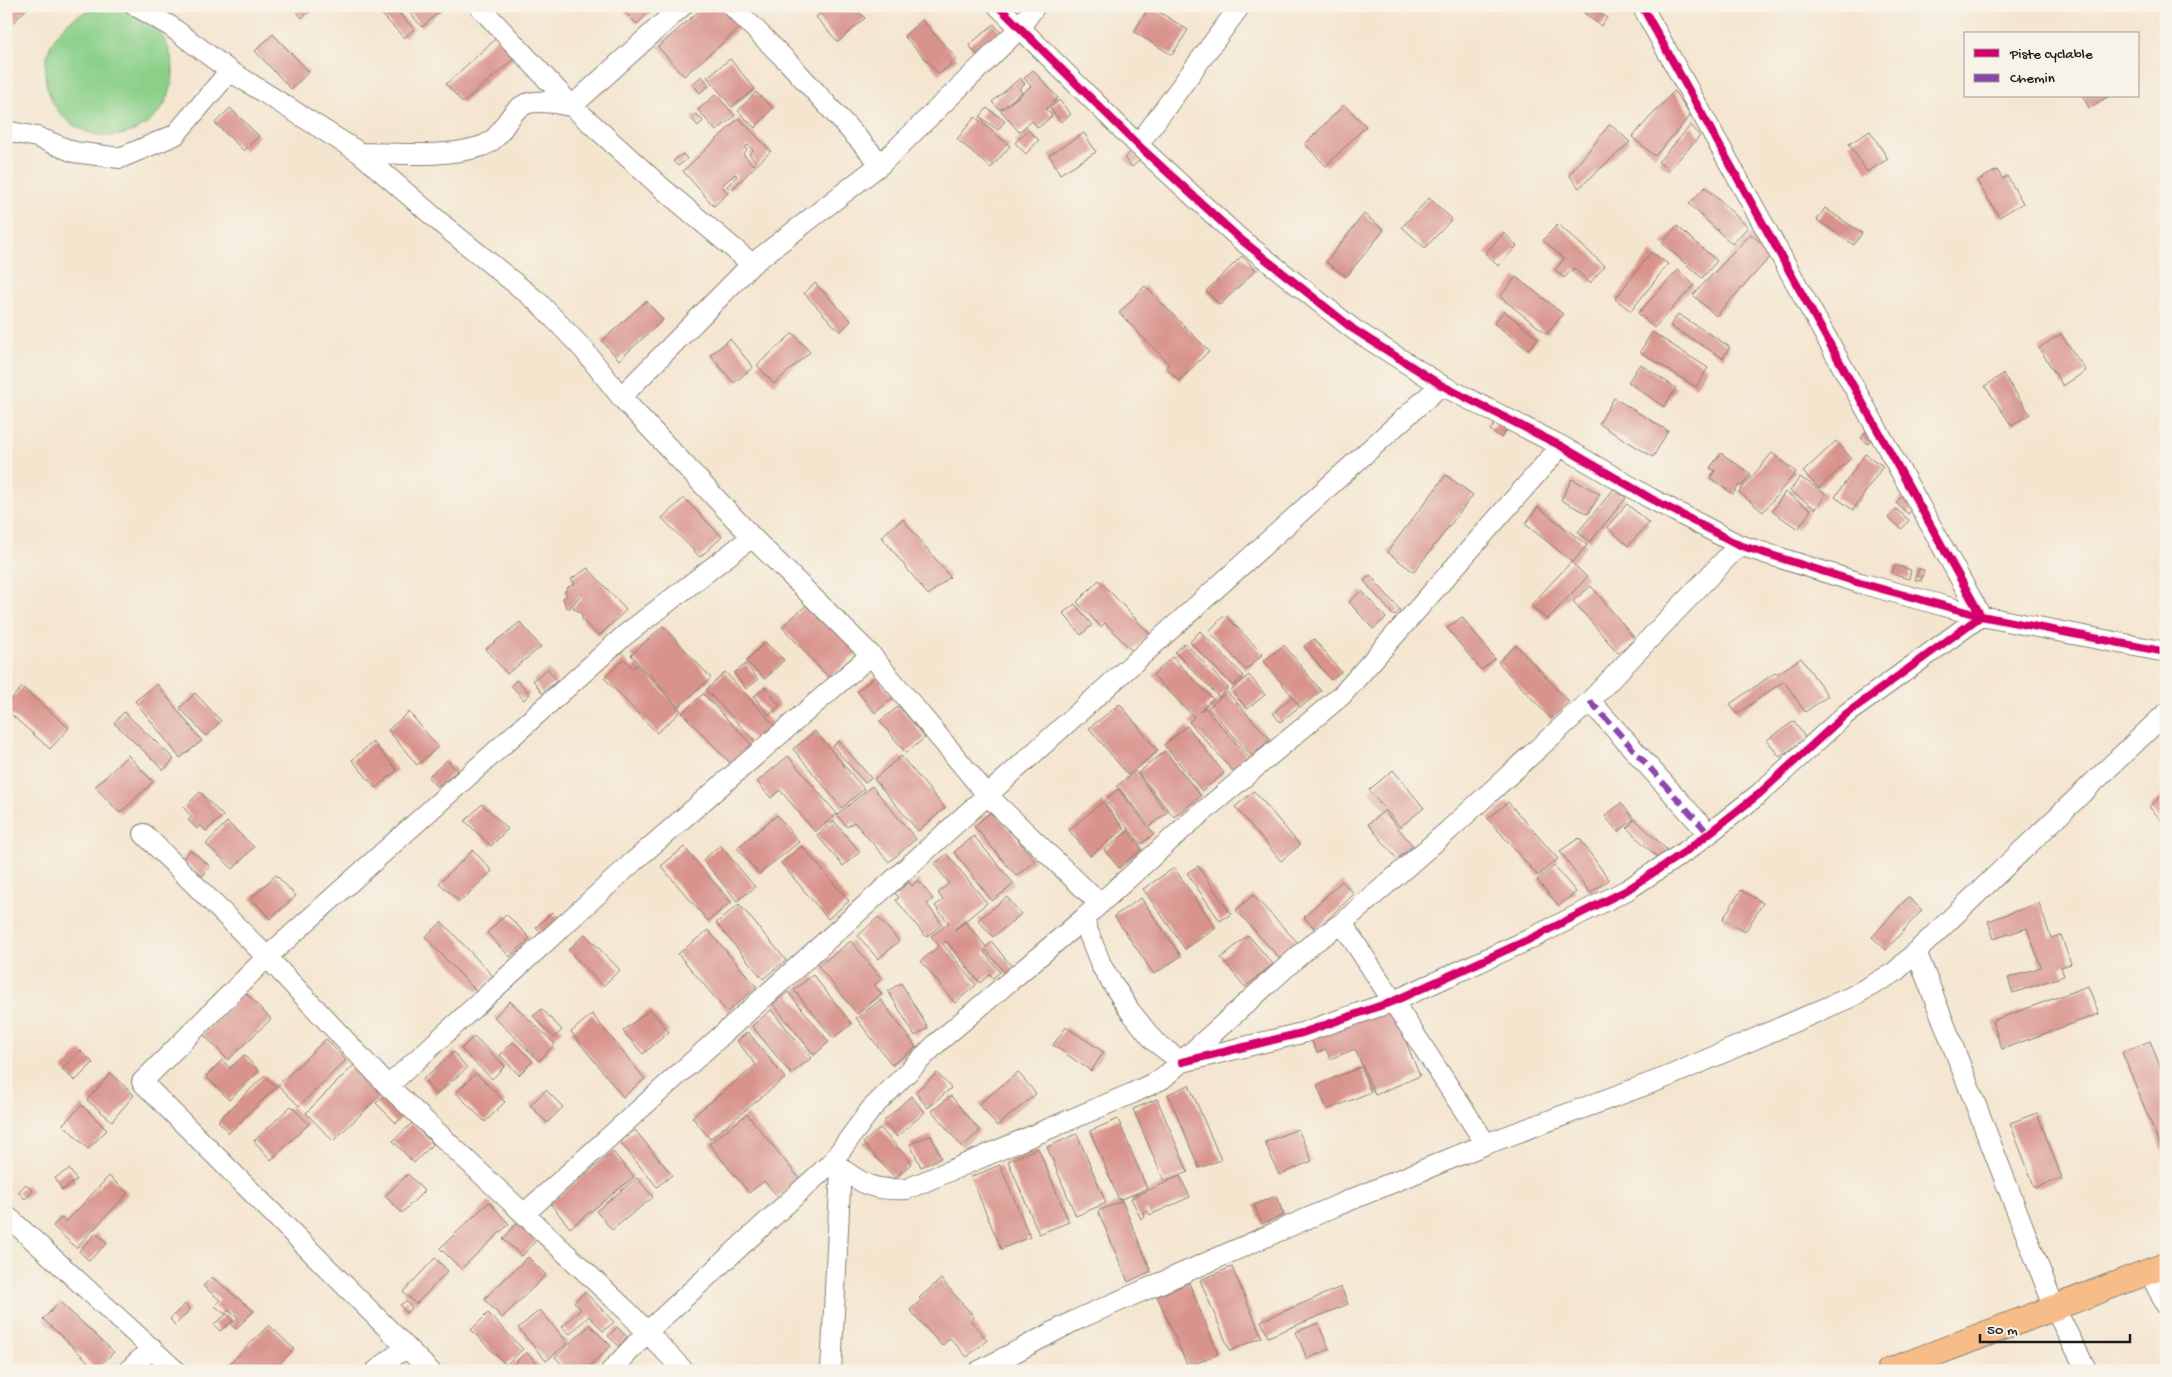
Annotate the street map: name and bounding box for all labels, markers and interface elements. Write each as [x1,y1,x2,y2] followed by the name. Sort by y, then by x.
[1964,32,2140,98] legend
[2009,46,2093,64] text: Piste cyclable
[2010,70,2055,88] text: Chemin
[1980,1312,2130,1344] scale bar
[1987,1322,2018,1340] text: 50 m

